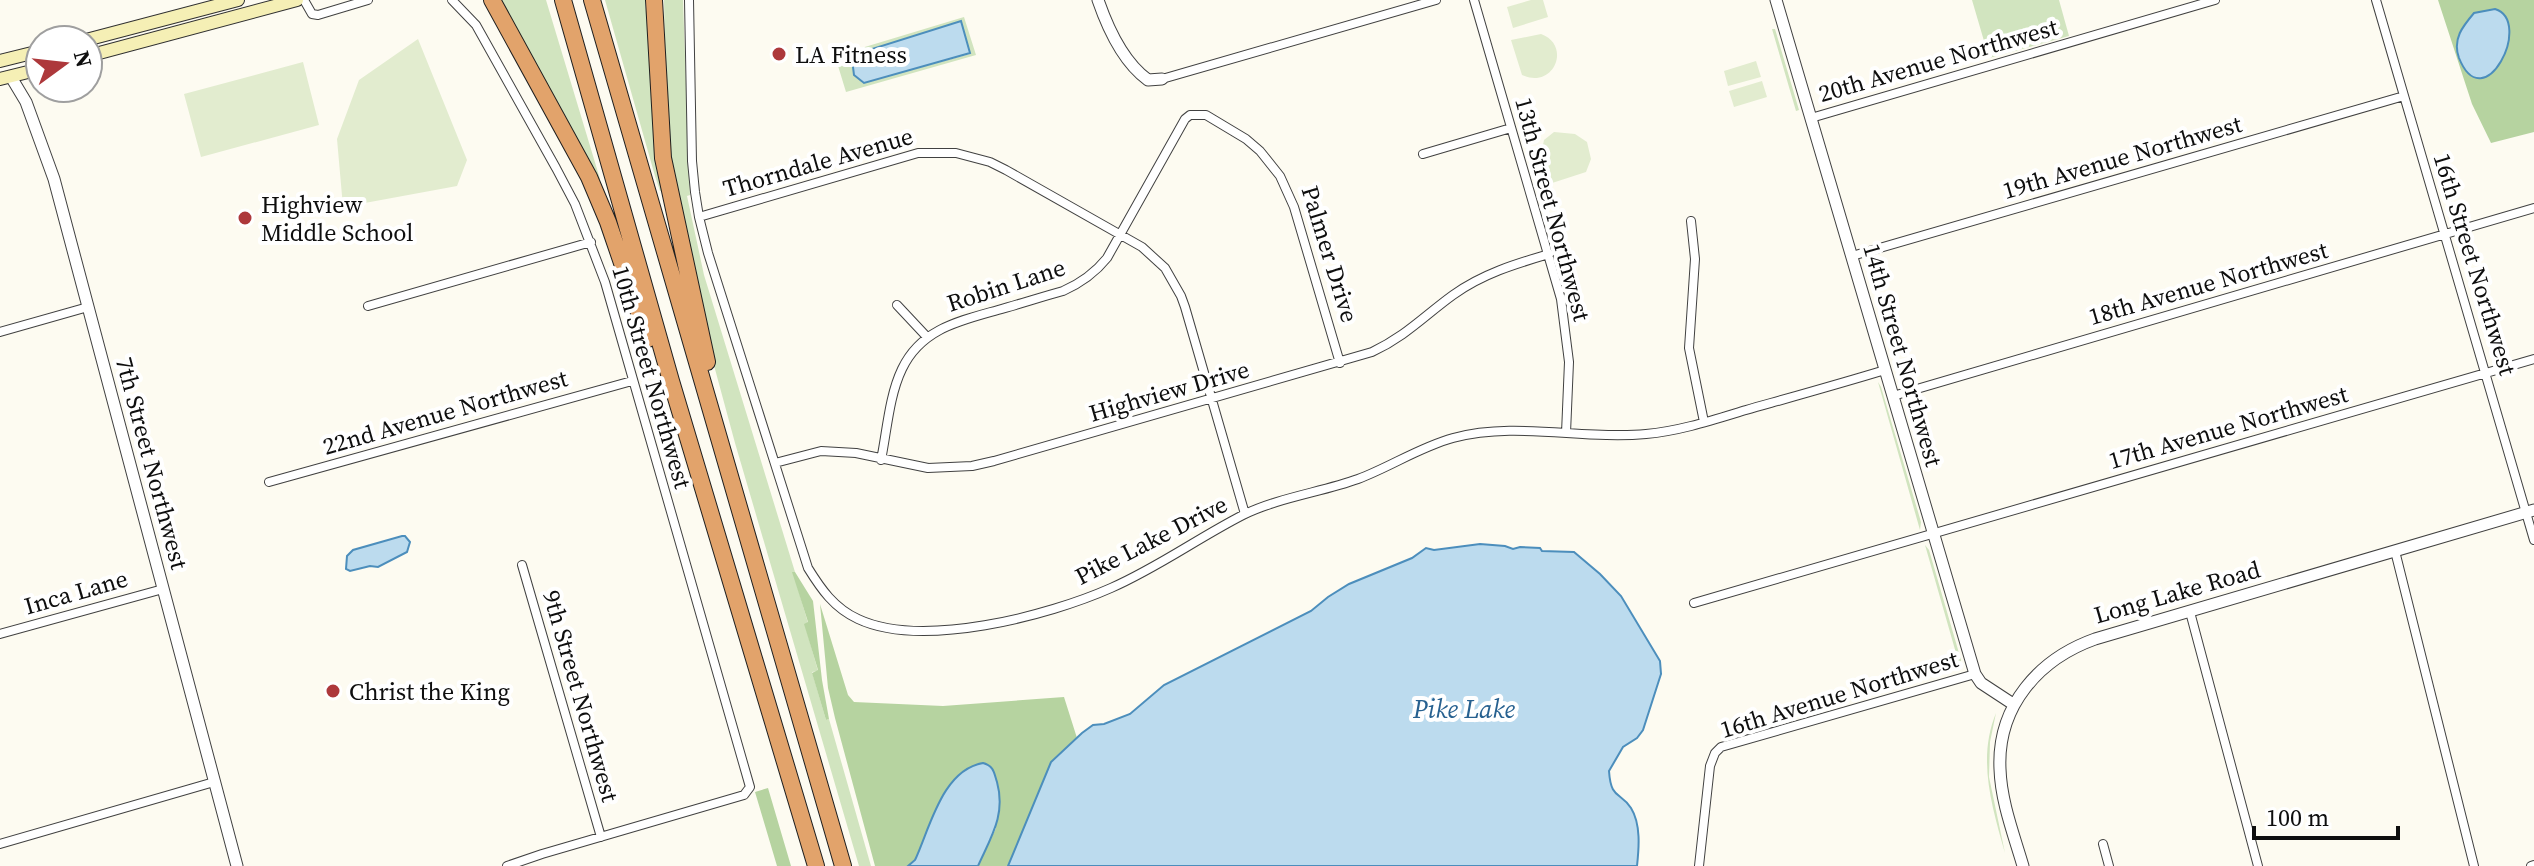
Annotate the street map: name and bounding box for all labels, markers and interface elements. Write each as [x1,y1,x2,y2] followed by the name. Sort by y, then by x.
[1815,10,2062,110] street label: 20th Avenue Northwest
[24,24,104,104] north arrow
[795,38,907,71] place label: LA Fitness
[770,45,788,63] marker: LA Fitness
[67,47,100,70] text: N
[1507,93,1599,325] street label: 13th Street Northwest
[1999,107,2246,207] street label: 19th Avenue Northwest
[719,119,917,205] street label: Thorndale Avenue
[2426,149,2525,379] street label: 16th Street Northwest
[1294,182,1366,326] street label: Palmer Drive
[261,188,413,249] place label: Highview Middle School
[236,209,254,227] marker: Highview Middle School
[2085,233,2332,333] street label: 18th Avenue Northwest
[1855,240,1951,470] street label: 14th Street Northwest
[943,250,1069,320] street label: Robin Lane
[604,262,700,492] street label: 10th Street Northwest
[1085,352,1253,430] street label: Highview Drive
[108,353,196,573] street label: 7th Street Northwest
[319,361,571,463] street label: 22nd Avenue Northwest
[2105,377,2352,477] street label: 17th Avenue Northwest
[1069,487,1233,593] street label: Pike Lake Drive
[2090,552,2264,631] street label: Long Lake Road
[20,562,132,622] street label: Inca Lane
[535,586,627,806] street label: 9th Street Northwest
[1716,642,1962,746] street label: 16th Avenue Northwest
[349,675,510,708] place label: Christ the King
[324,682,342,700] marker: Christ the King
[1412,691,1516,727] water label: Pike Lake
[2254,790,2398,840] scale bar
[2266,801,2329,834] text: 100 m

